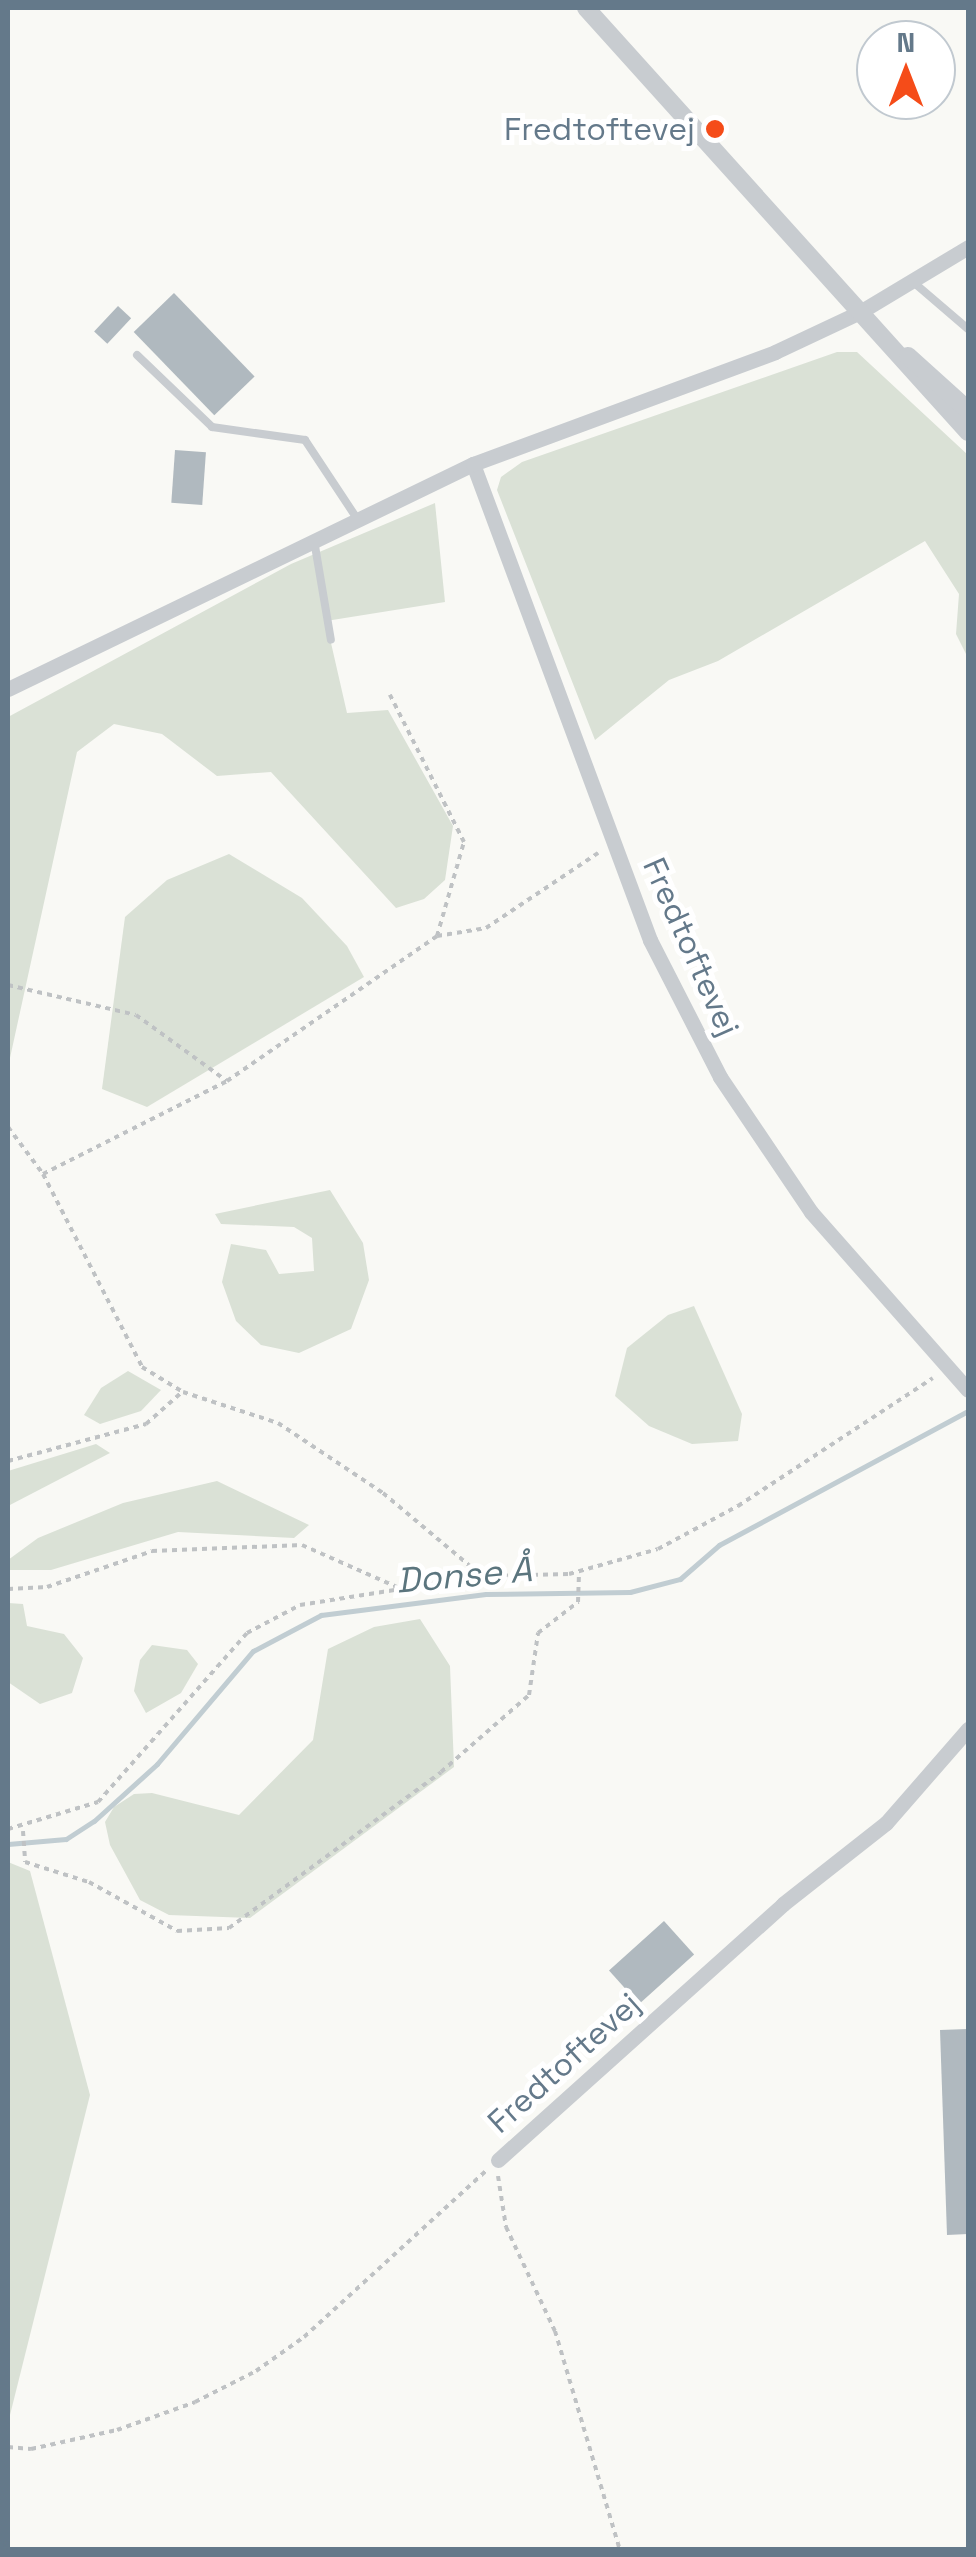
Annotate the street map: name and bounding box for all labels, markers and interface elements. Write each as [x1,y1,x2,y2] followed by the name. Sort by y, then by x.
[856,20,956,120] north arrow
[897,24,915,60] text: N
[504,110,695,148] place label: Fredtoftevej
[704,118,726,140] marker: Fredtoftevej
[635,852,747,1042] street label: Fredtoftevej
[394,1548,534,1602] water label: Donse Å
[480,1985,648,2141] street label: Fredtoftevej

